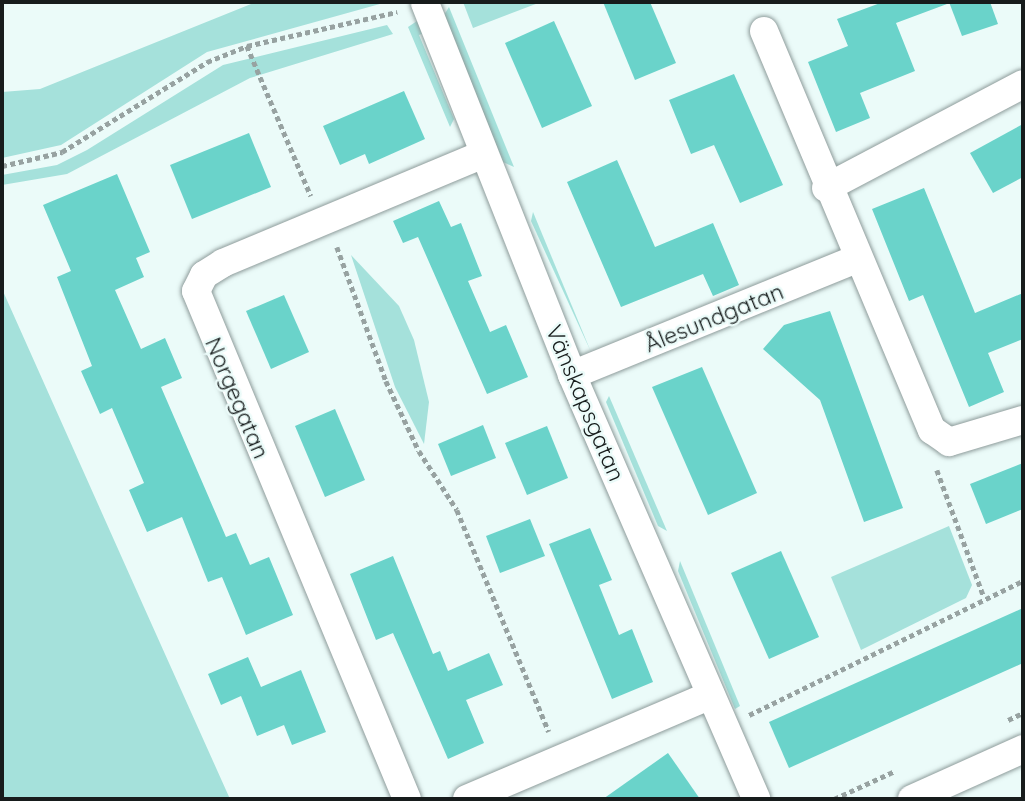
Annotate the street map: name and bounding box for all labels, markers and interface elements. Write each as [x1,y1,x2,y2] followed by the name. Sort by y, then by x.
[641,278,787,358] street label: Ålesundgatan
[540,321,630,485] street label: Vänskapsgatan
[199,333,275,463] street label: Norgegatan

